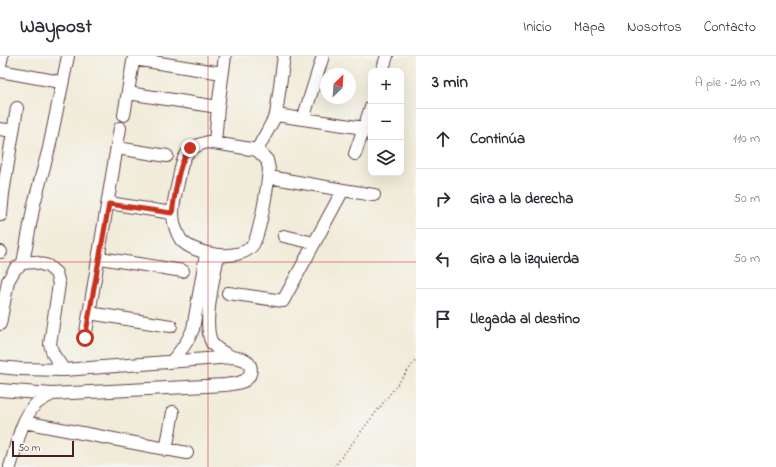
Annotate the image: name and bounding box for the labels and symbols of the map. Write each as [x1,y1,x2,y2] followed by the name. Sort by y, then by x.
[320,68,356,104] north arrow
[181,139,199,157] route end
[76,329,94,347] route start
[12,439,74,458] scale bar

